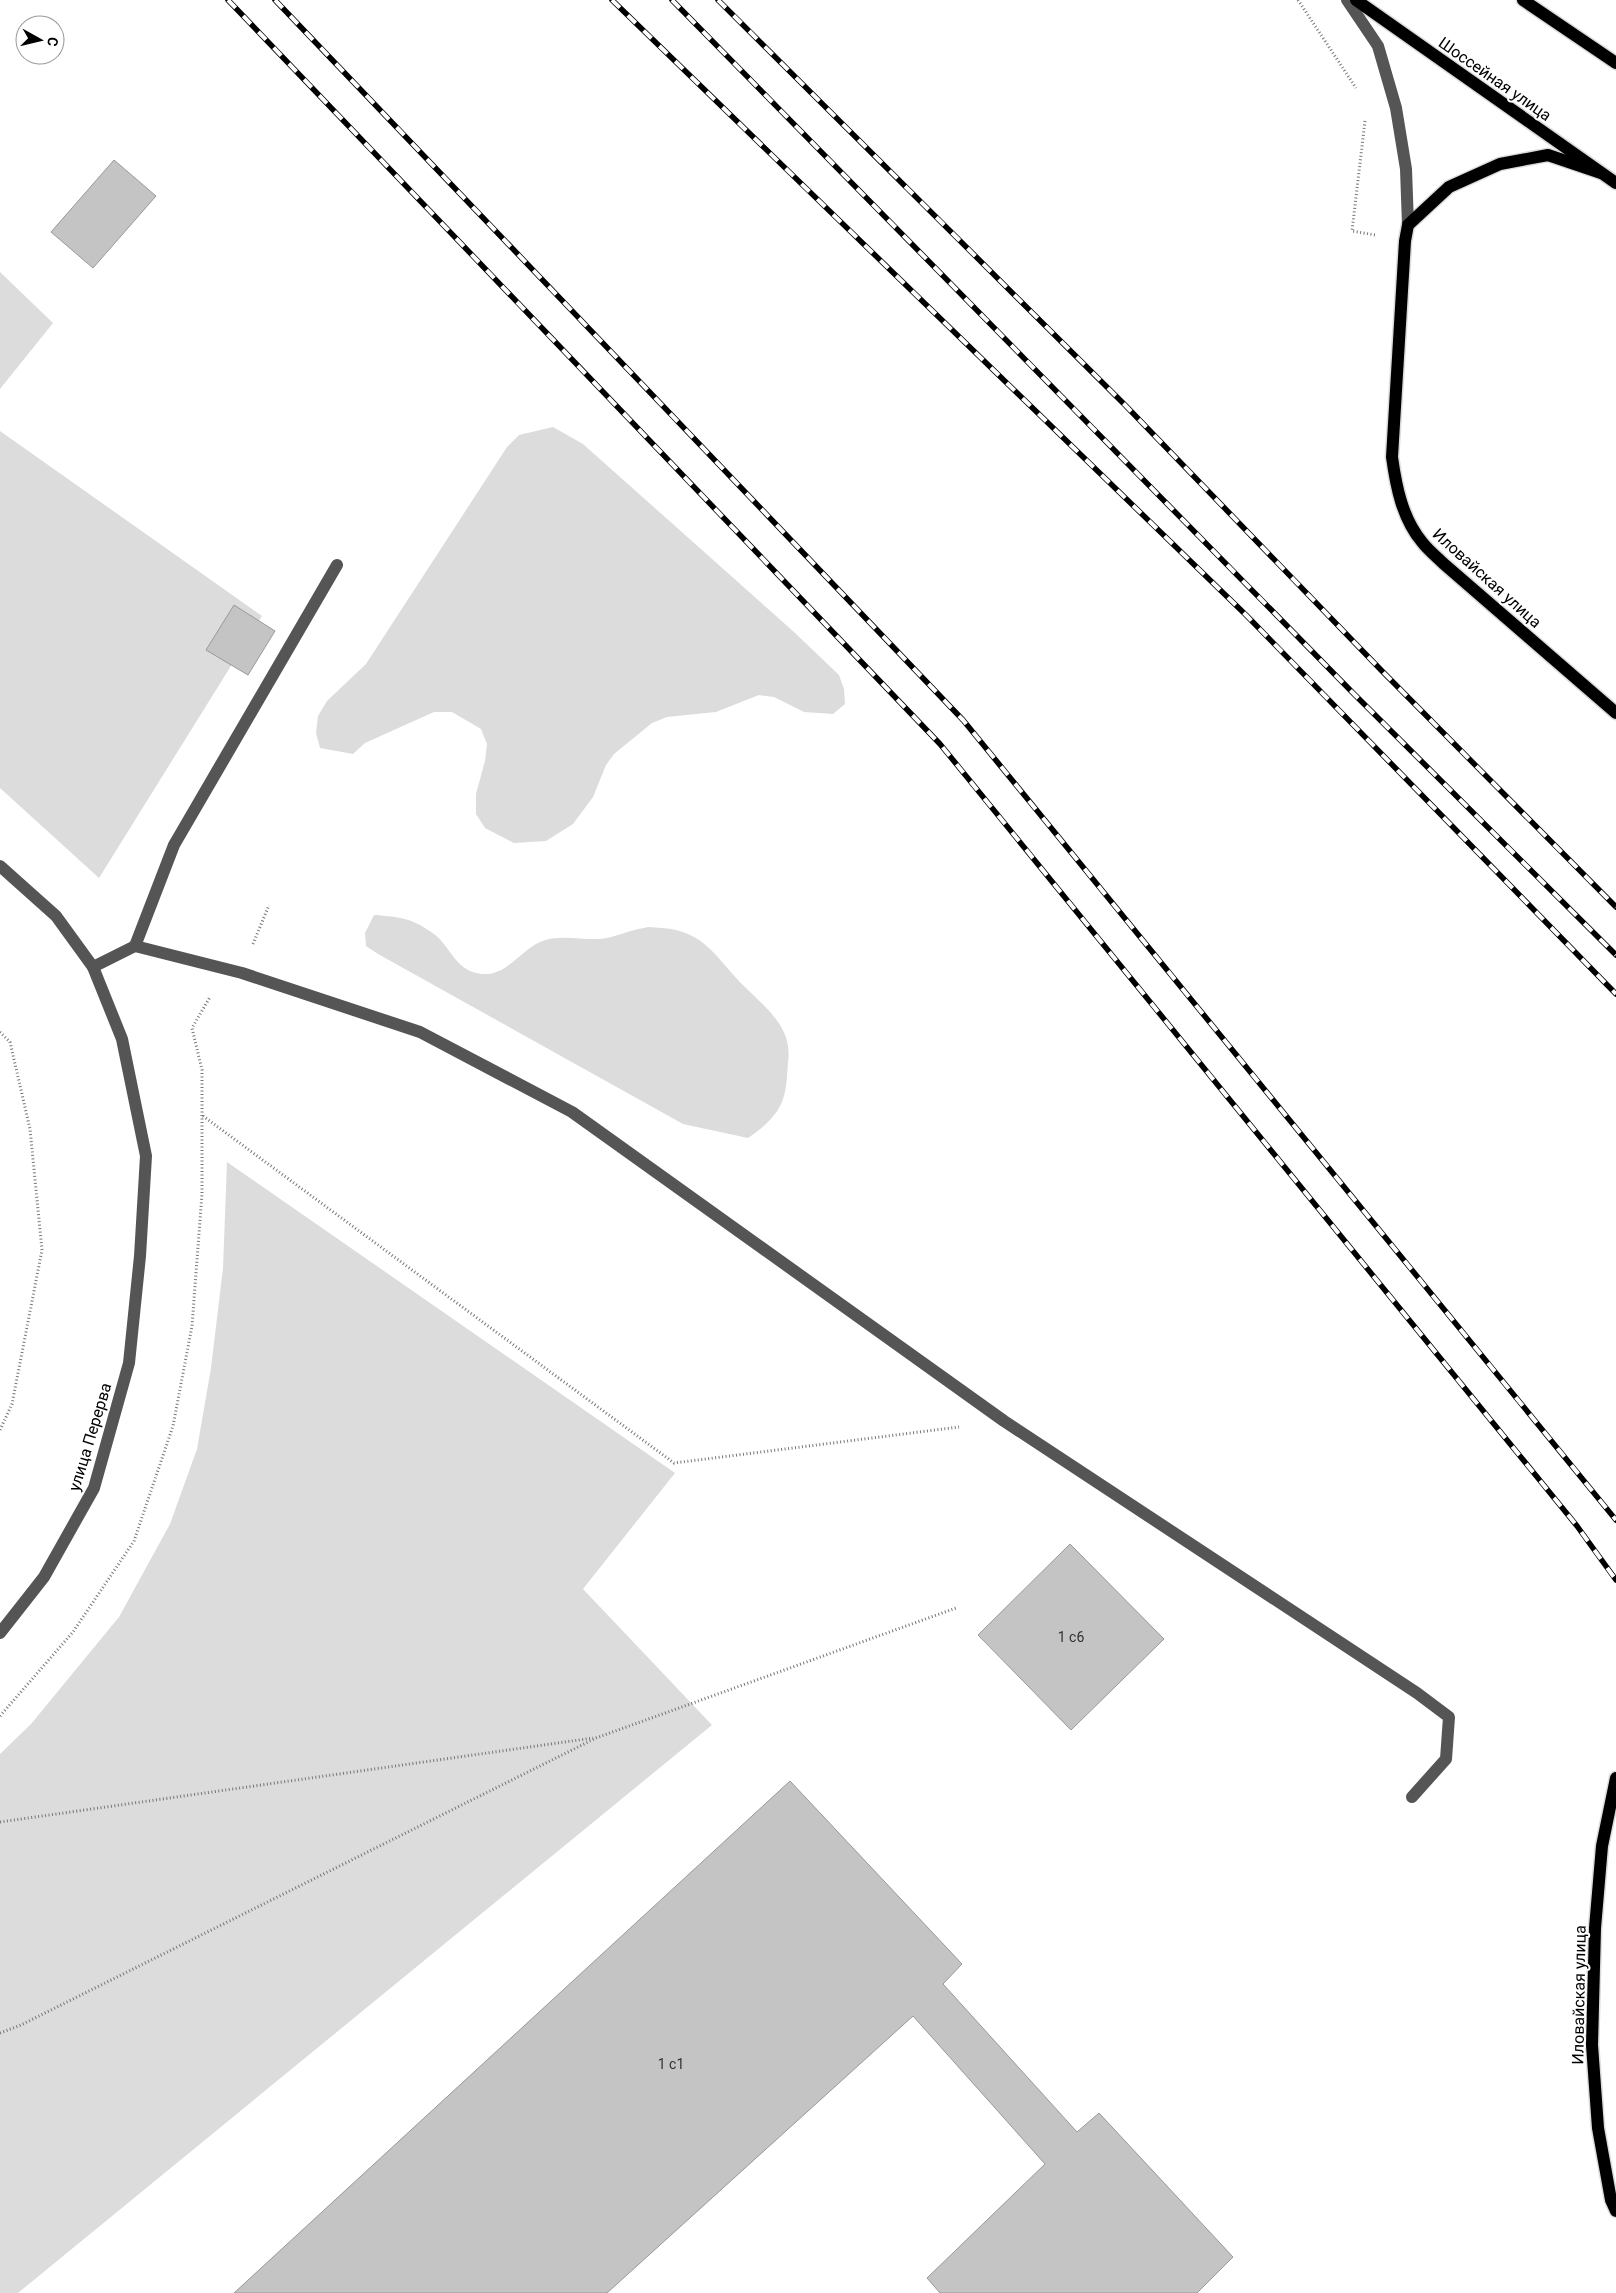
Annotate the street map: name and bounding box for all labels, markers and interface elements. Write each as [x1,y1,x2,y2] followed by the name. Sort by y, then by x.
[15,15,65,65] north arrow
[1435,33,1555,125] street label: Шоссейная улица
[44,36,61,47] text: С
[1429,524,1545,632] street label: Иловайская улица
[65,1381,115,1493] street label: улица Перерва
[1058,1629,1084,1645] house number: 1 с6
[1568,1925,1590,2065] street label: Иловайская улица
[658,2056,684,2072] house number: 1 с1

